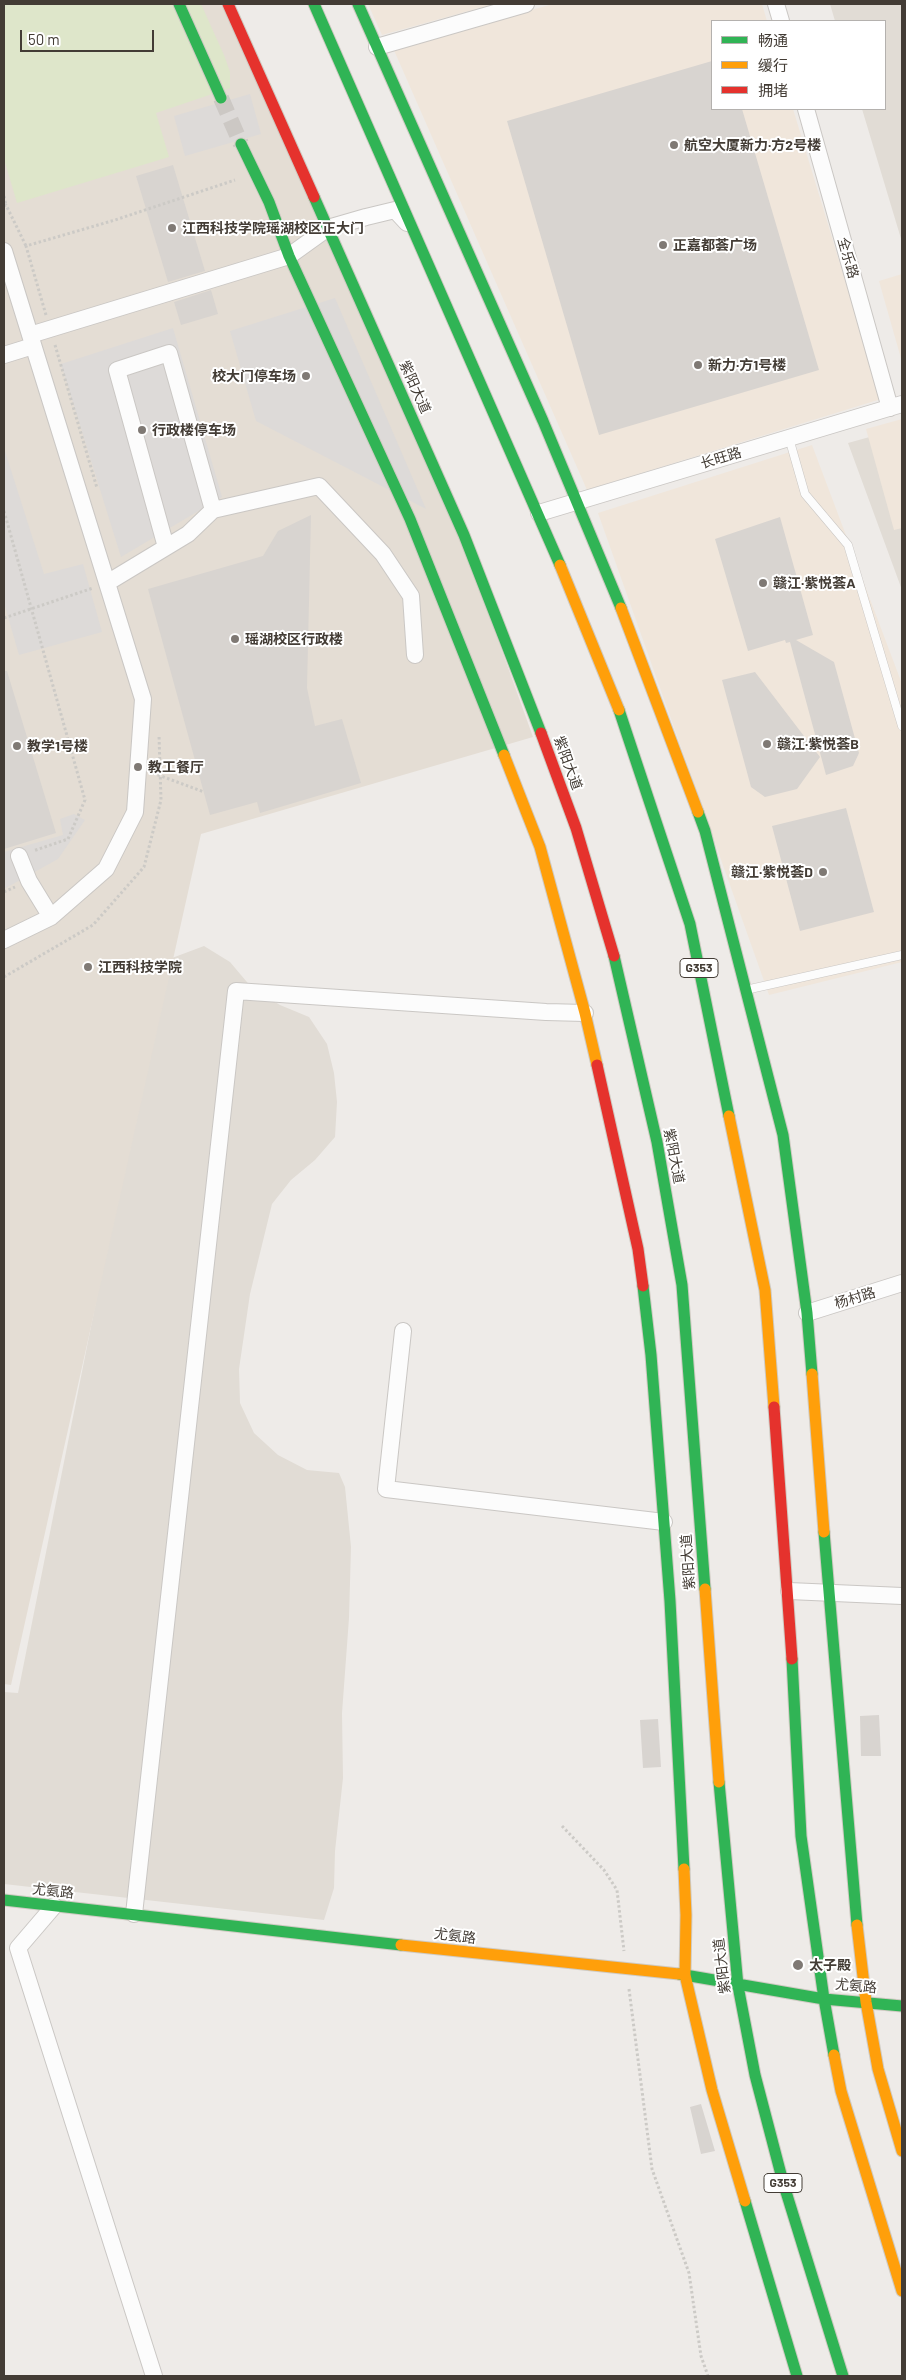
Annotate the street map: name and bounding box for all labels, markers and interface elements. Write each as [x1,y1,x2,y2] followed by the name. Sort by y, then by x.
[22,20,156,52] scale bar
[711,20,886,110] legend
[28,30,60,48] text: 50 m
[758,31,788,49] text: 畅通
[758,56,788,74] text: 缓行
[758,81,788,99] text: 拥堵
[684,137,821,153] place label: 航空大厦新力·方2号楼
[668,139,680,151] marker: 航空大厦新力·方2号楼
[182,220,364,236] place label: 江西科技学院瑶湖校区正大门
[166,222,178,234] marker: 江西科技学院瑶湖校区正大门
[834,235,862,281] street label: 全乐路
[673,237,757,253] place label: 正嘉都荟广场
[657,239,669,251] marker: 正嘉都荟广场
[708,357,786,373] place label: 新力·方1号楼
[396,358,434,416] street label: 紫阳大道
[692,359,704,371] marker: 新力·方1号楼
[212,368,296,384] place label: 校大门停车场
[300,370,312,382] marker: 校大门停车场
[152,422,236,438] place label: 行政楼停车场
[136,424,148,436] marker: 行政楼停车场
[698,444,744,472] street label: 长旺路
[773,575,856,591] place label: 赣江·紫悦荟A
[757,577,769,589] marker: 赣江·紫悦荟A
[245,631,343,647] place label: 瑶湖校区行政楼
[229,633,241,645] marker: 瑶湖校区行政楼
[551,734,585,792] street label: 紫阳大道
[777,736,859,752] place label: 赣江·紫悦荟B
[27,738,88,754] place label: 教学1号楼
[761,738,773,750] marker: 赣江·紫悦荟B
[11,740,23,752] marker: 教学1号楼
[148,759,204,775] place label: 教工餐厅
[132,761,144,773] marker: 教工餐厅
[731,864,813,880] place label: 赣江·紫悦荟D
[817,866,829,878] marker: 赣江·紫悦荟D
[680,958,718,978] road number: G353
[98,959,182,975] place label: 江西科技学院
[82,961,94,973] marker: 江西科技学院
[660,1127,688,1185] street label: 紫阳大道
[832,1284,878,1312] street label: 杨村路
[678,1533,698,1591] street label: 紫阳大道
[31,1880,75,1902] street label: 尤氨路
[433,1925,477,1947] street label: 尤氨路
[710,1937,734,1995] street label: 紫阳大道
[809,1957,851,1973] place label: 太子殿
[791,1958,805,1972] marker: 太子殿
[834,1976,878,1996] street label: 尤氨路
[764,2174,802,2192] road number: G353

